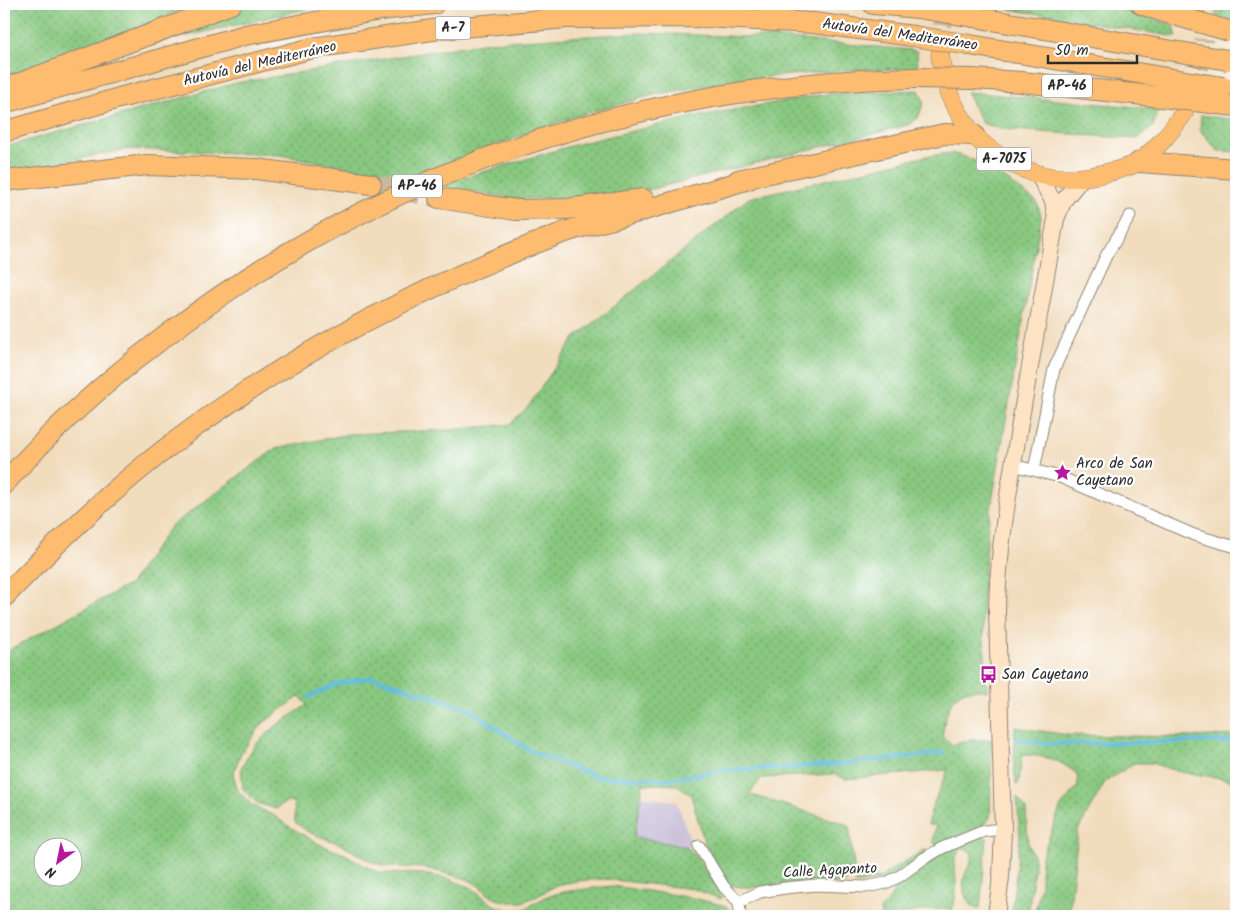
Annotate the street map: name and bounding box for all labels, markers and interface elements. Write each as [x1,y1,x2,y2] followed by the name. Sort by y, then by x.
[821,12,979,58] street label: Autovía del Mediterráneo
[436,16,470,40] road number: A-7
[1048,32,1136,64] scale bar
[181,35,339,93] street label: Autovía del Mediterráneo
[1055,39,1089,63] text: 50 m
[1042,74,1092,98] road number: AP-46
[976,148,1032,170] road number: A-7075
[392,175,442,198] road number: AP-46
[1076,452,1153,493] place label: Arco de San Cayetano
[1052,463,1072,483] place icon: Arco de San Cayetano
[1002,663,1089,687] place label: San Cayetano
[978,665,998,685] bus stop icon: San Cayetano
[32,838,82,888] north arrow
[782,857,878,885] street label: Calle Agapanto
[42,860,61,884] text: N

